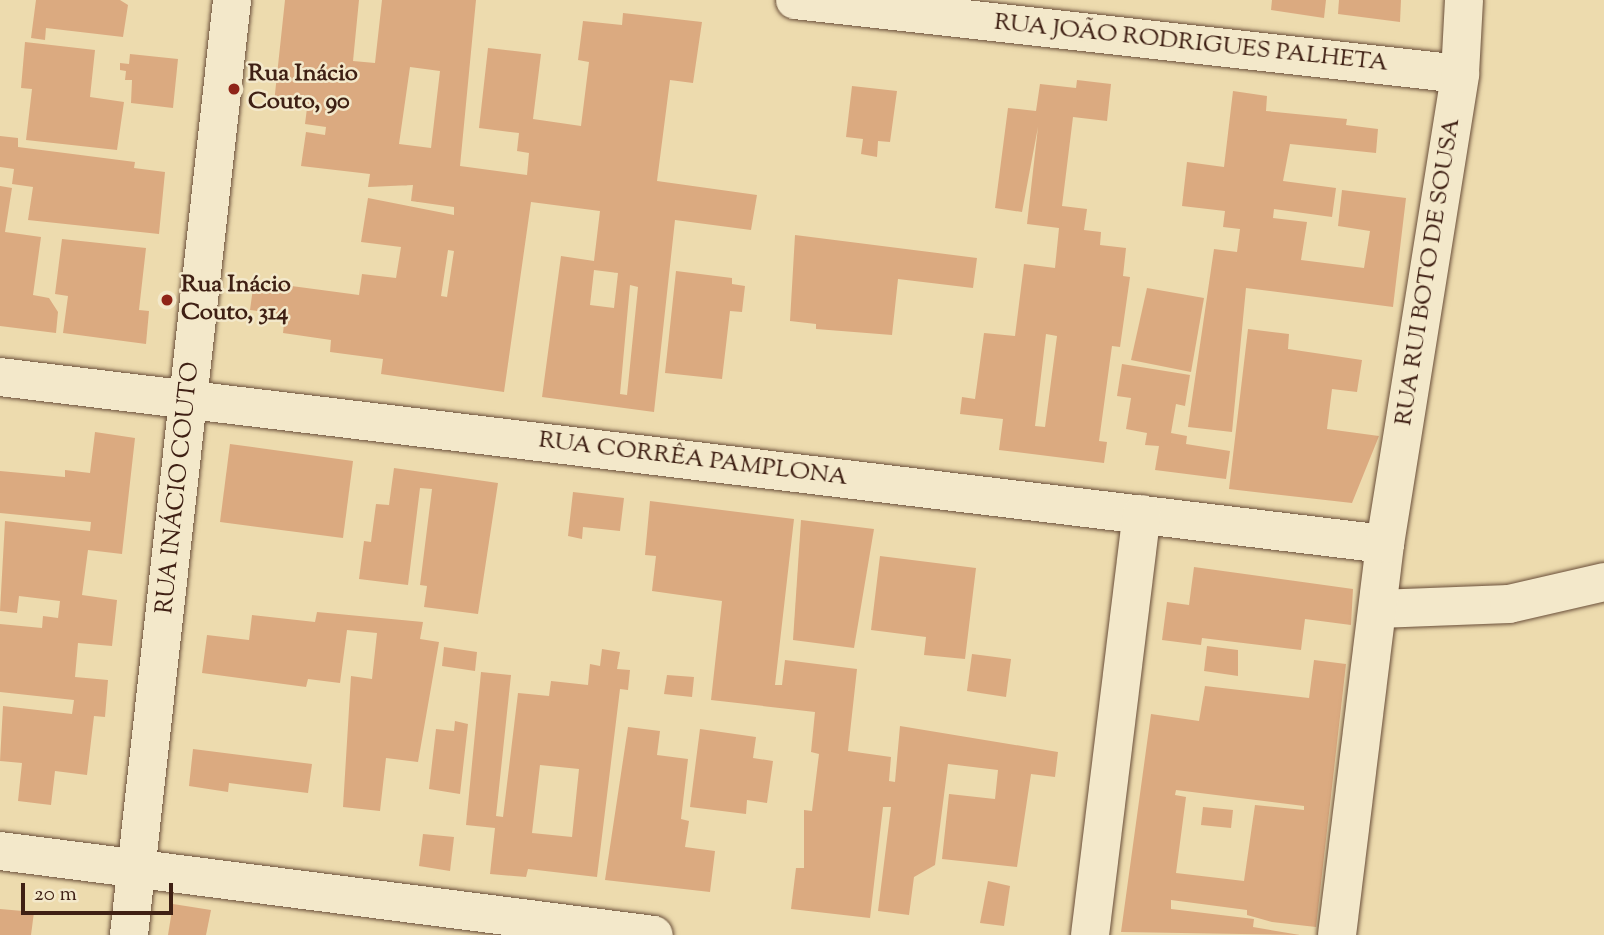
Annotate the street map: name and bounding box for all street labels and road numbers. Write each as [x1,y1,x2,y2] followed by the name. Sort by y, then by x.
[993,9,1389,79] street label: RUA JOÃO RODRIGUES PALHETA
[1390,116,1468,428] street label: RUA RUI BOTO DE SOUSA
[151,361,207,615] street label: RUA INÁCIO COUTO
[537,427,849,493] street label: RUA CORRÊA PAMPLONA

